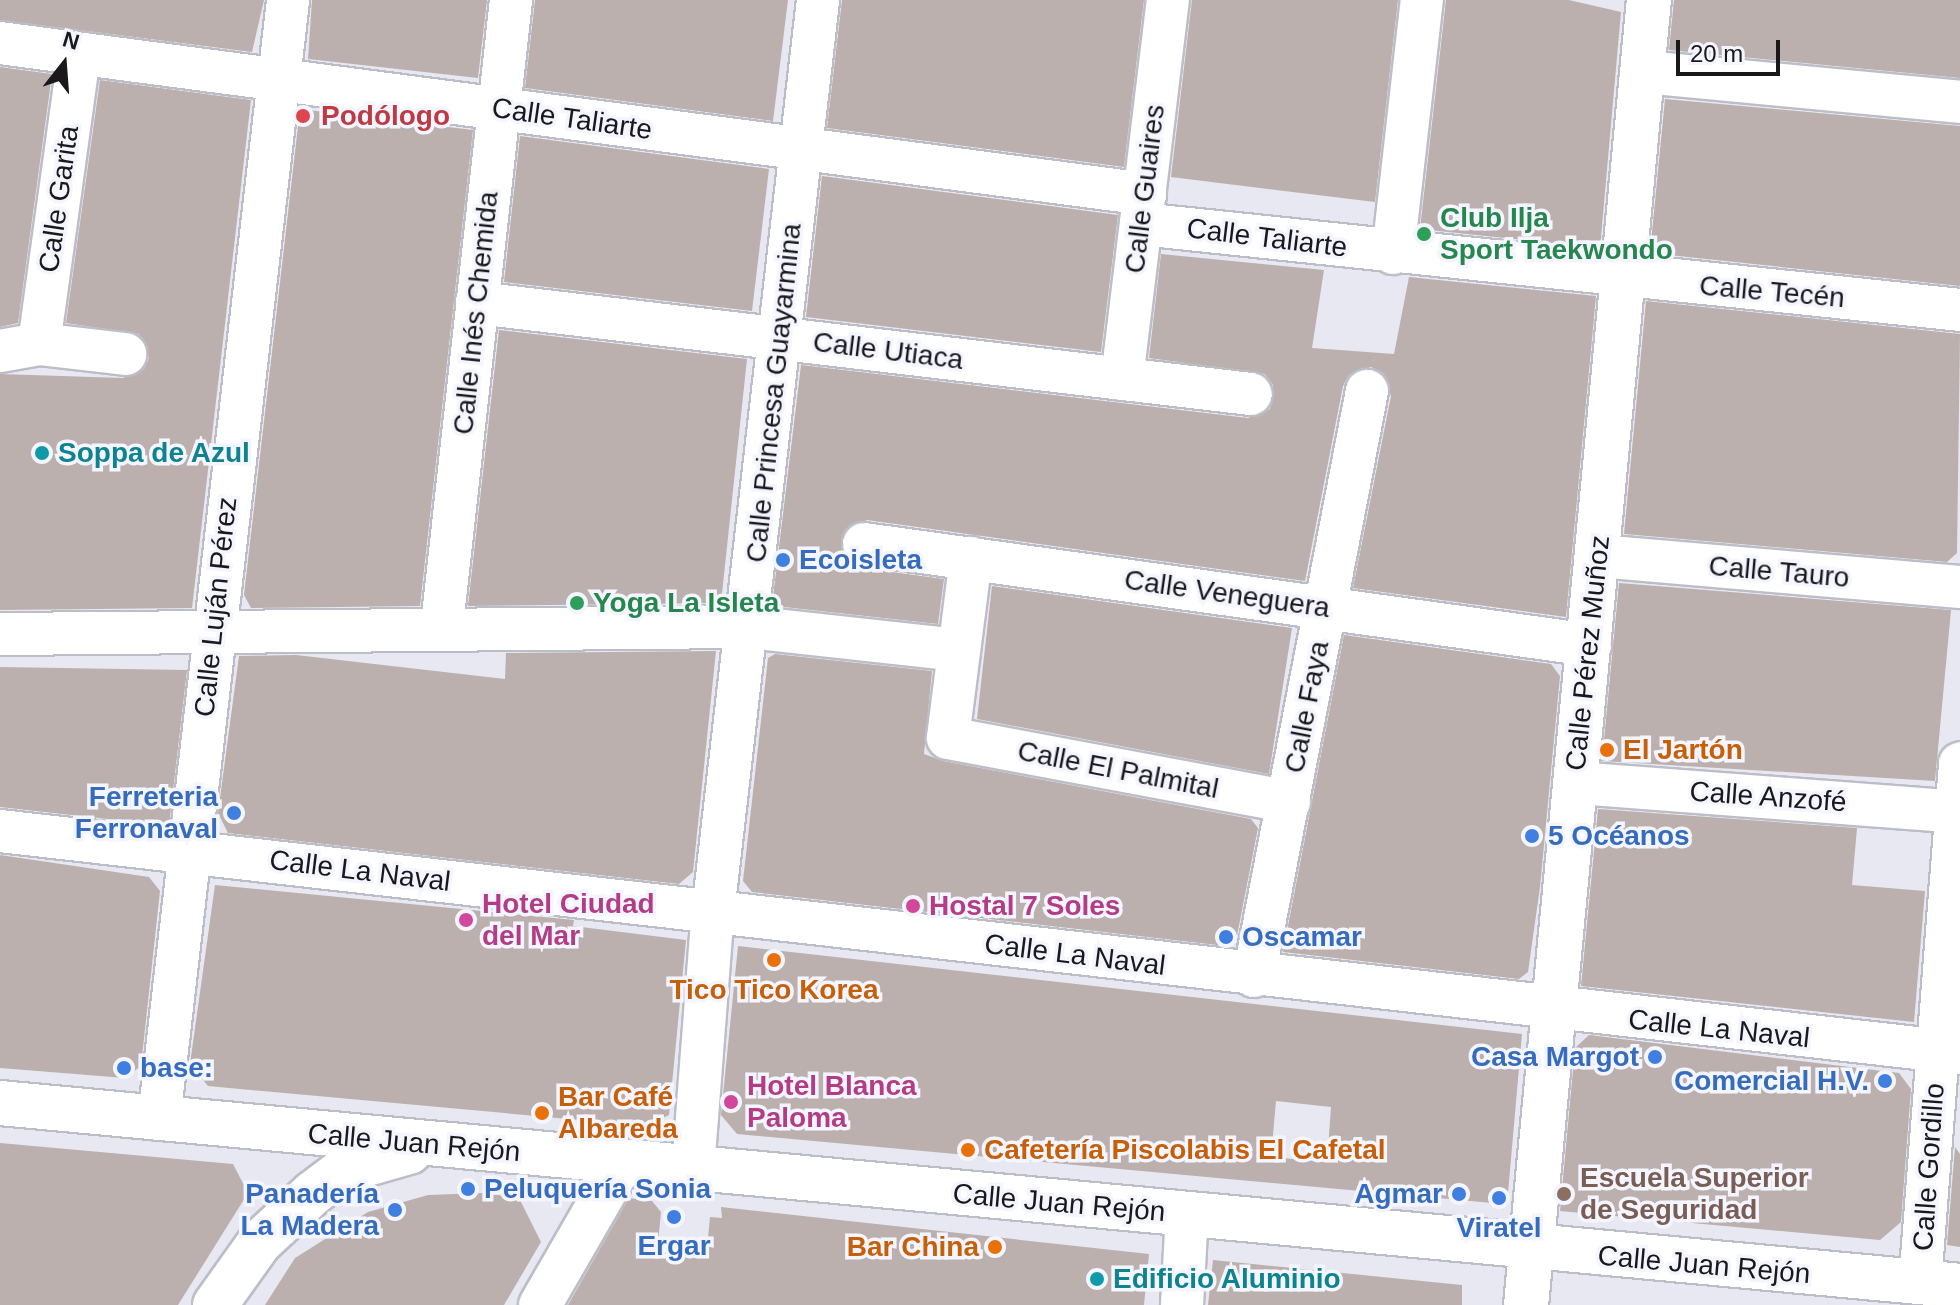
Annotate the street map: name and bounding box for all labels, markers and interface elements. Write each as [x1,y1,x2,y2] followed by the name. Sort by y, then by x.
[24,24,104,104] north arrow
[1680,24,1784,74] scale bar
[60,26,82,55] text: N
[1690,40,1743,67] text: 20 m
[490,91,654,147] street label: Calle Taliarte
[321,99,450,133] place label: Podólogo
[1118,103,1172,275] street label: Calle Guaires
[292,105,314,127] marker: Podólogo
[32,123,86,275] street label: Calle Garita
[447,190,505,436] street label: Calle Inés Chemida
[1440,201,1673,267] place label: Club Ilja Sport Taekwondo
[1185,211,1349,265] street label: Calle Taliarte
[739,222,809,564] street label: Calle Princesa Guayarmina
[1415,225,1433,243] marker: Club Ilja Sport Taekwondo
[1698,269,1846,315] street label: Calle Tecén
[811,325,965,377] street label: Calle Utiaca
[58,436,251,470] place label: Soppa de Azul
[33,444,51,462] marker: Soppa de Azul
[188,495,244,719] street label: Calle Luján Pérez
[1559,534,1617,772] street label: Calle Pérez Muñoz
[799,543,922,577] place label: Ecoisleta
[1707,549,1851,595] street label: Calle Tauro
[774,551,792,569] marker: Ecoisleta
[1122,563,1332,625] street label: Calle Veneguera
[593,586,779,620] place label: Yoga La Isleta
[568,594,586,612] marker: Yoga La Isleta
[1278,638,1336,776] street label: Calle Faya
[1623,733,1743,767] place label: El Jartón
[1015,734,1221,806] street label: Calle El Palmital
[1598,741,1616,759] marker: El Jartón
[1688,775,1848,819] street label: Calle Anzofé
[75,780,218,846] place label: Ferreteria Ferronaval
[225,804,243,822] marker: Ferreteria Ferronaval
[1548,819,1690,853] place label: 5 Océanos
[1523,827,1541,845] marker: 5 Océanos
[268,843,452,899] street label: Calle La Naval
[482,887,655,953] place label: Hotel Ciudad del Mar
[929,889,1120,923] place label: Hostal 7 Soles
[904,897,922,915] marker: Hostal 7 Soles
[457,911,475,929] marker: Hotel Ciudad del Mar
[1242,920,1362,954] place label: Oscamar
[983,927,1167,983] street label: Calle La Naval
[1217,928,1235,946] marker: Oscamar
[765,951,783,969] marker: Tico Tico Korea
[669,973,879,1007] place label: Tico Tico Korea
[1627,1003,1811,1055] street label: Calle La Naval
[1471,1040,1639,1074] place label: Casa Margot
[1646,1048,1664,1066] marker: Casa Margot
[140,1051,213,1085] place label: base:
[115,1059,133,1077] marker: base:
[1674,1064,1869,1098] place label: Comercial H.V.
[747,1069,917,1135] place label: Hotel Blanca Paloma
[1876,1072,1894,1090] marker: Comercial H.V.
[558,1080,678,1146] place label: Bar Café Albareda
[1906,1082,1952,1252] street label: Calle Gordillo
[722,1093,740,1111] marker: Hotel Blanca Paloma
[533,1104,551,1122] marker: Bar Café Albareda
[306,1117,522,1169] street label: Calle Juan Rejón
[984,1133,1386,1167] place label: Cafetería Piscolabis El Cafetal
[959,1141,977,1159] marker: Cafetería Piscolabis El Cafetal
[1580,1161,1809,1227] place label: Escuela Superior de Seguridad
[484,1172,711,1206] place label: Peluquería Sonia
[241,1177,379,1243] place label: Panadería La Madera
[951,1177,1167,1229] street label: Calle Juan Rejón
[1354,1177,1443,1211] place label: Agmar
[459,1180,477,1198] marker: Peluquería Sonia
[1450,1185,1468,1203] marker: Agmar
[1555,1185,1573,1203] marker: Escuela Superior de Seguridad
[1490,1189,1508,1207] marker: Viratel
[386,1201,404,1219] marker: Panadería La Madera
[665,1208,683,1226] marker: Ergar
[1456,1211,1542,1245] place label: Viratel
[637,1229,711,1263] place label: Ergar
[847,1230,979,1264] place label: Bar China
[986,1238,1004,1256] marker: Bar China
[1596,1239,1812,1291] street label: Calle Juan Rejón
[1113,1262,1342,1296] place label: Edificio Aluminio
[1088,1270,1106,1288] marker: Edificio Aluminio

